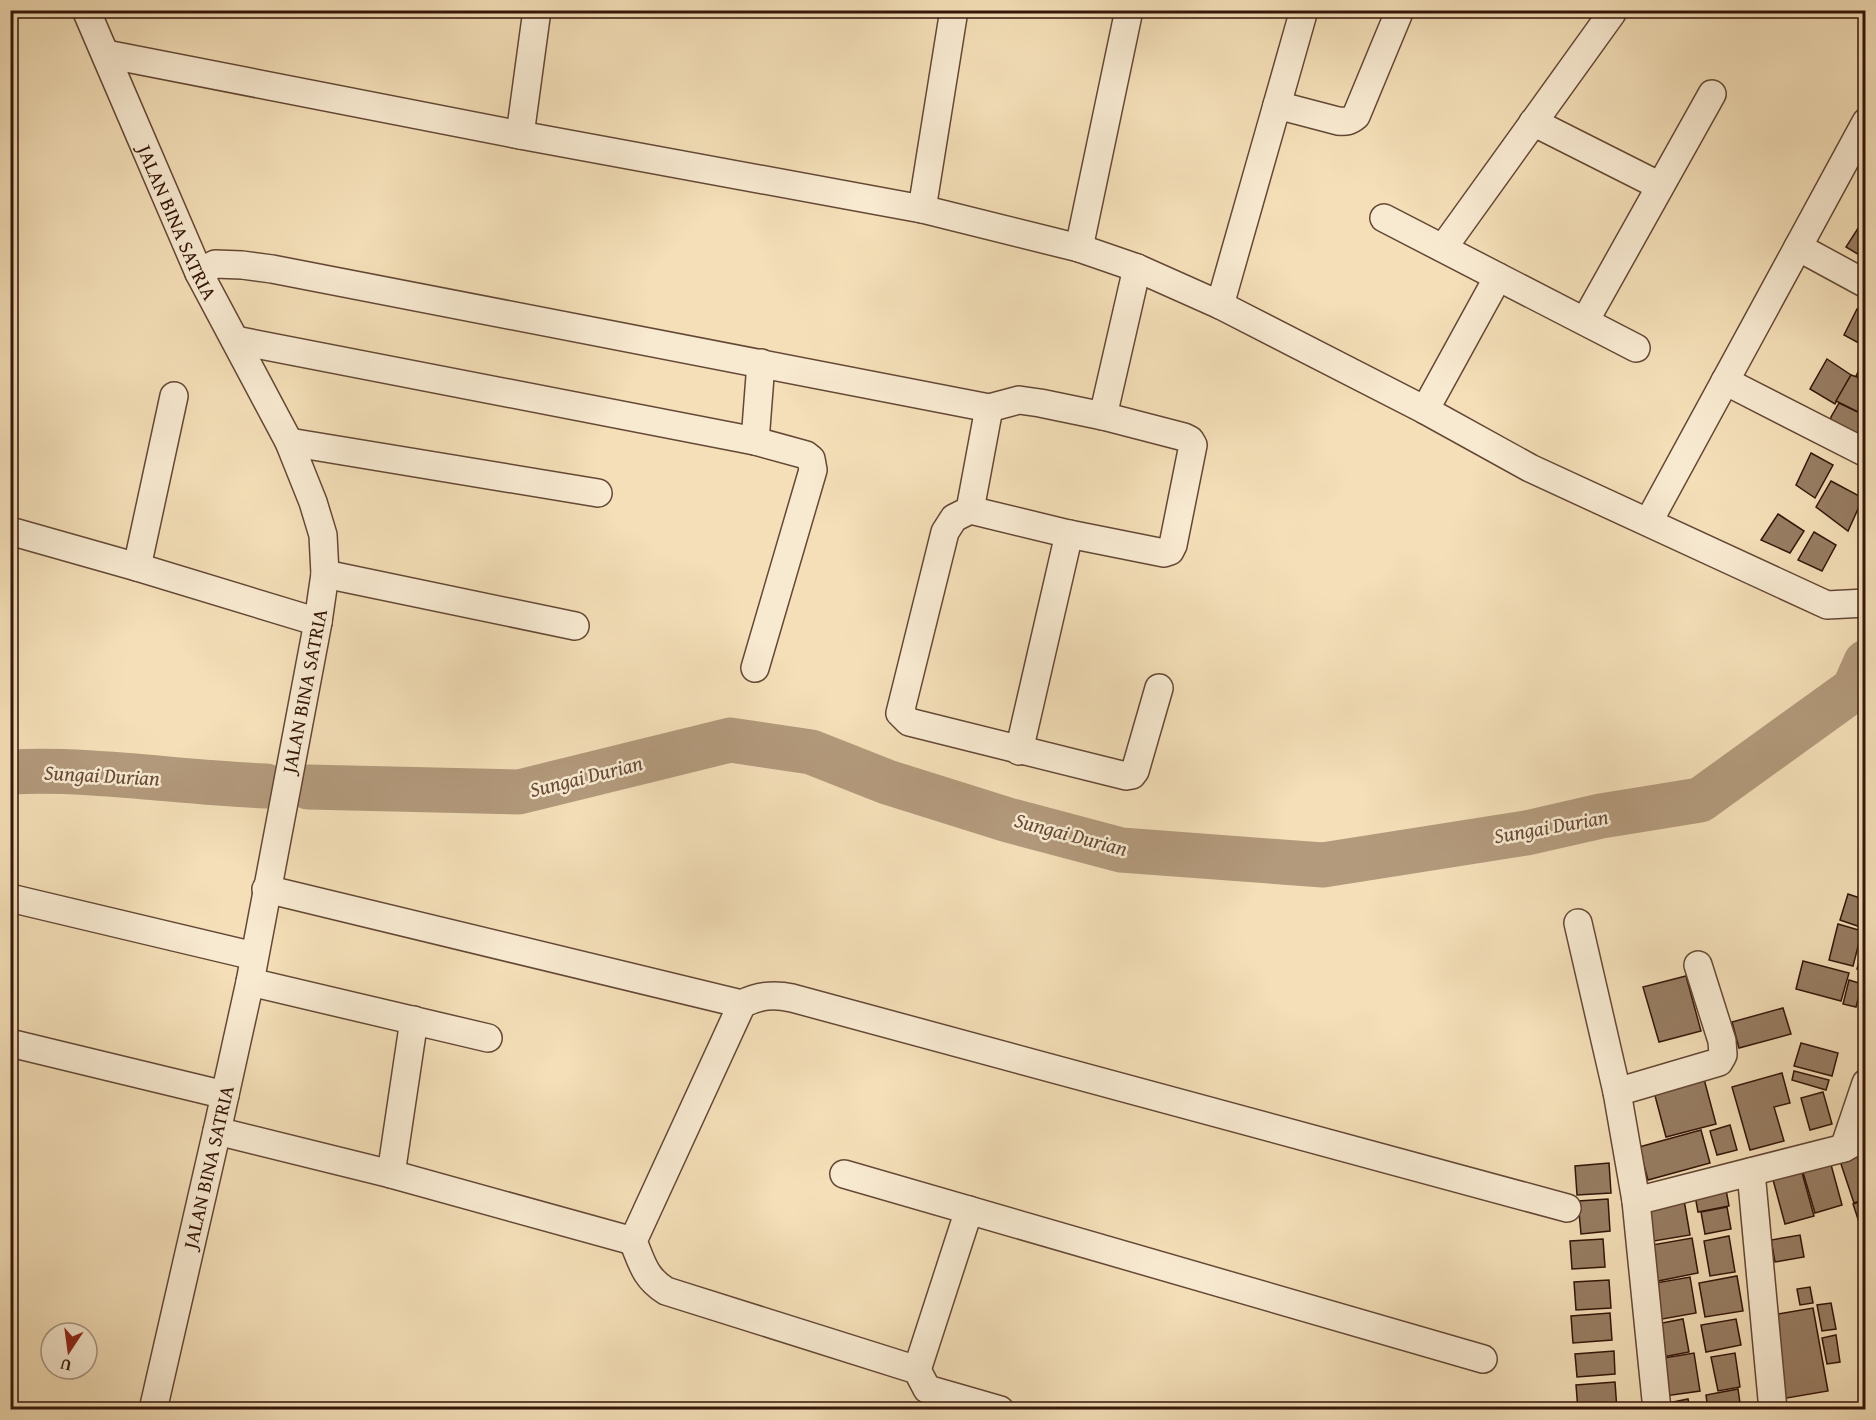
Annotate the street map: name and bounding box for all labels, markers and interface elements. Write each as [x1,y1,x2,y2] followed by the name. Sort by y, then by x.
[130,137,225,305] street label: JALAN BINA SATRIA
[273,606,334,779] street label: JALAN BINA SATRIA
[526,747,646,805] water label: Sungai Durian
[43,756,161,794] water label: Sungai Durian
[1491,801,1611,851] water label: Sungai Durian
[1011,804,1131,864] water label: Sungai Durian
[174,1082,241,1254] street label: JALAN BINA SATRIA
[39,1321,99,1381] north arrow
[57,1353,74,1379] text: U

